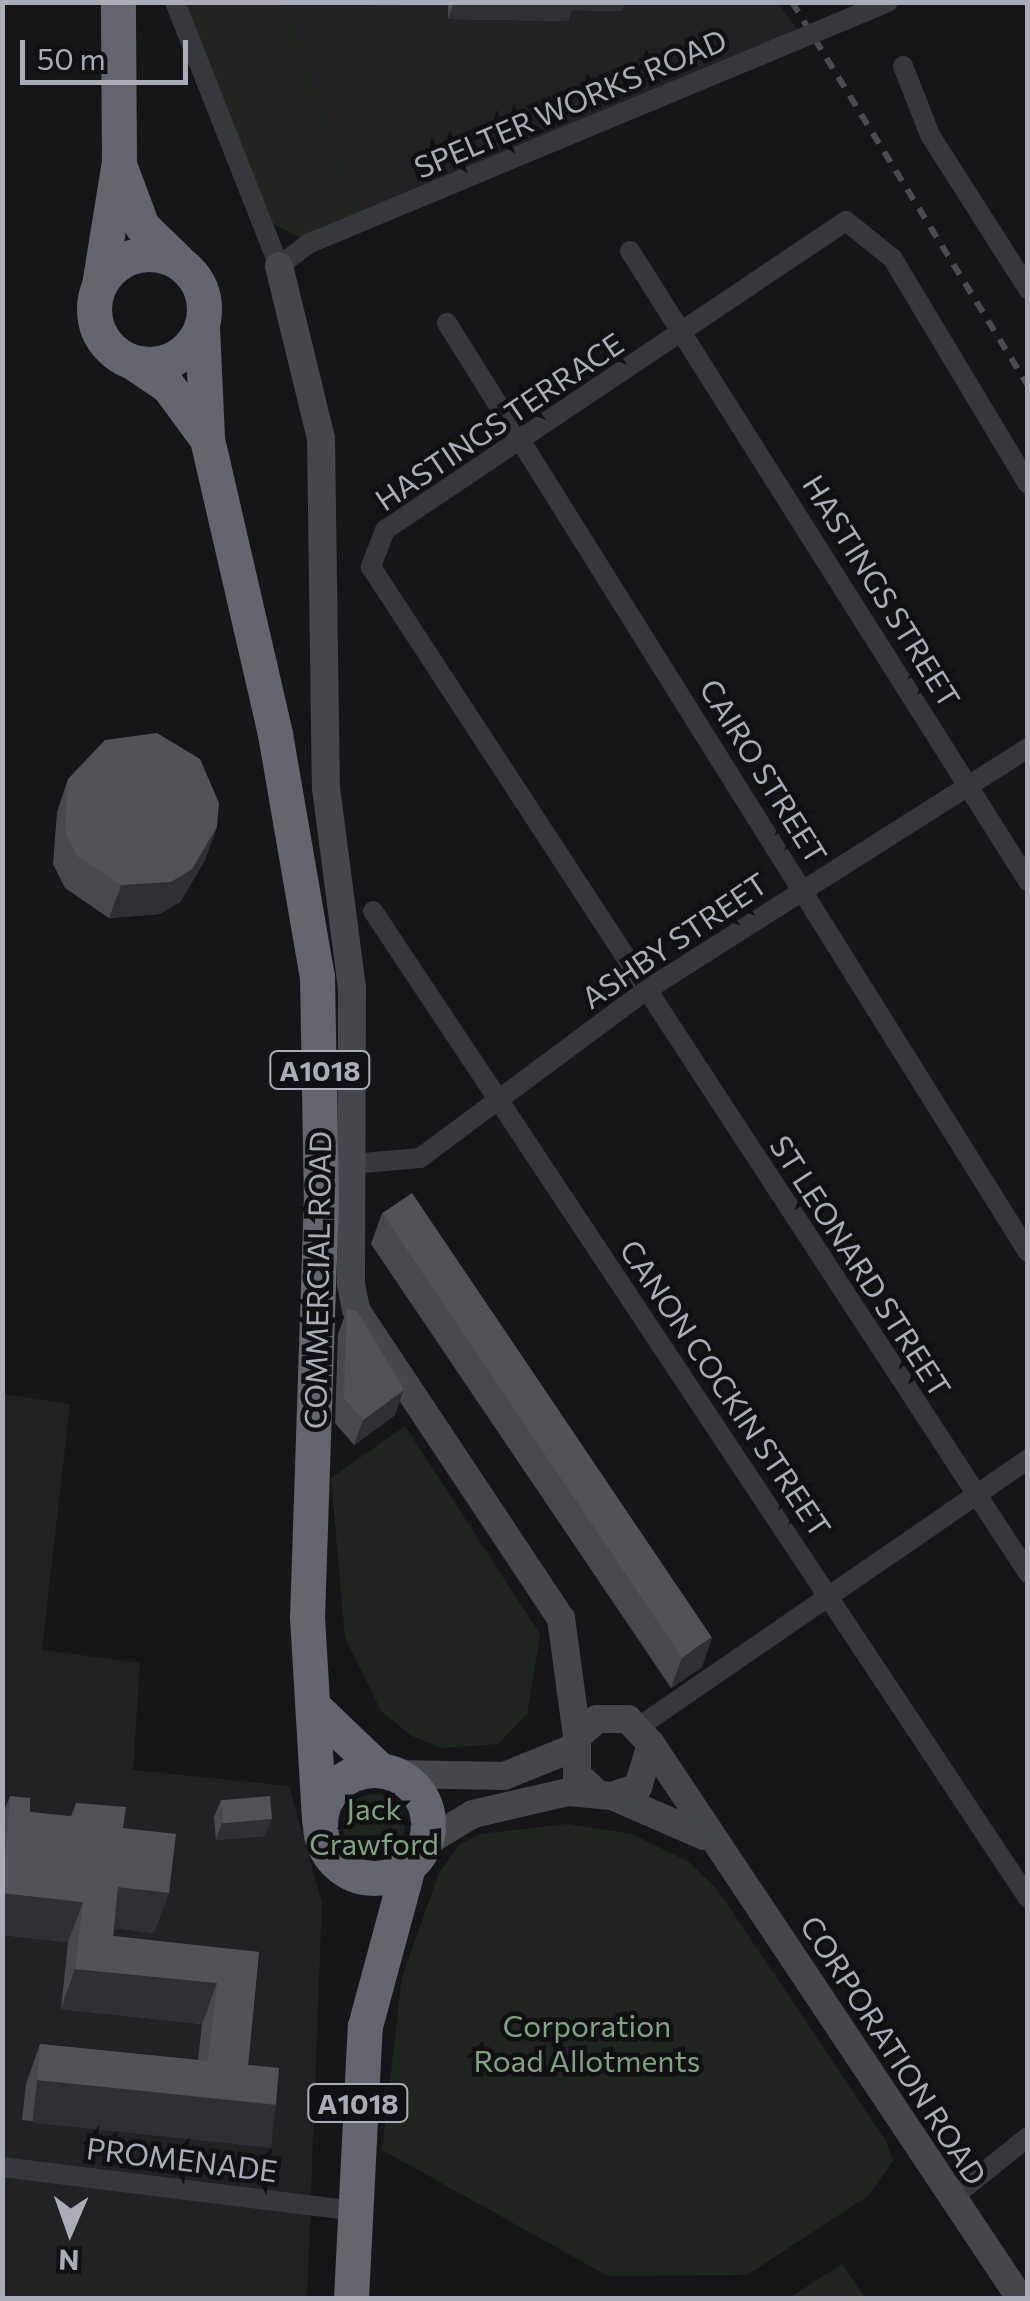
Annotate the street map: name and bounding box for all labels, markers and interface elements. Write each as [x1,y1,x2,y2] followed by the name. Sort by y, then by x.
[25,20,192,82] scale bar
[409,21,731,185] street label: SPELTER WORKS ROAD
[37,39,106,76] text: 50 m
[368,325,630,517] street label: HASTINGS TERRACE
[796,468,968,714] street label: HASTINGS STREET
[693,672,835,870] street label: CAIRO STREET
[574,865,774,1015] street label: ASHBY STREET
[268,1047,372,1093] road number: A1018
[763,1129,959,1403] street label: ST LEONARD STREET
[296,1131,338,1429] street label: COMMERCIAL ROAD
[613,1233,839,1543] street label: CANON COCKIN STREET
[309,1790,439,1860] park label: Jack Crawford
[794,1909,994,2191] street label: CORPORATION ROAD
[474,2007,700,2078] park label: Corporation Road Allotments
[306,2080,410,2126] road number: A1018
[84,2129,280,2189] street label: PROMENADE
[20,2181,120,2281] north arrow
[58,2244,80,2278] text: N

